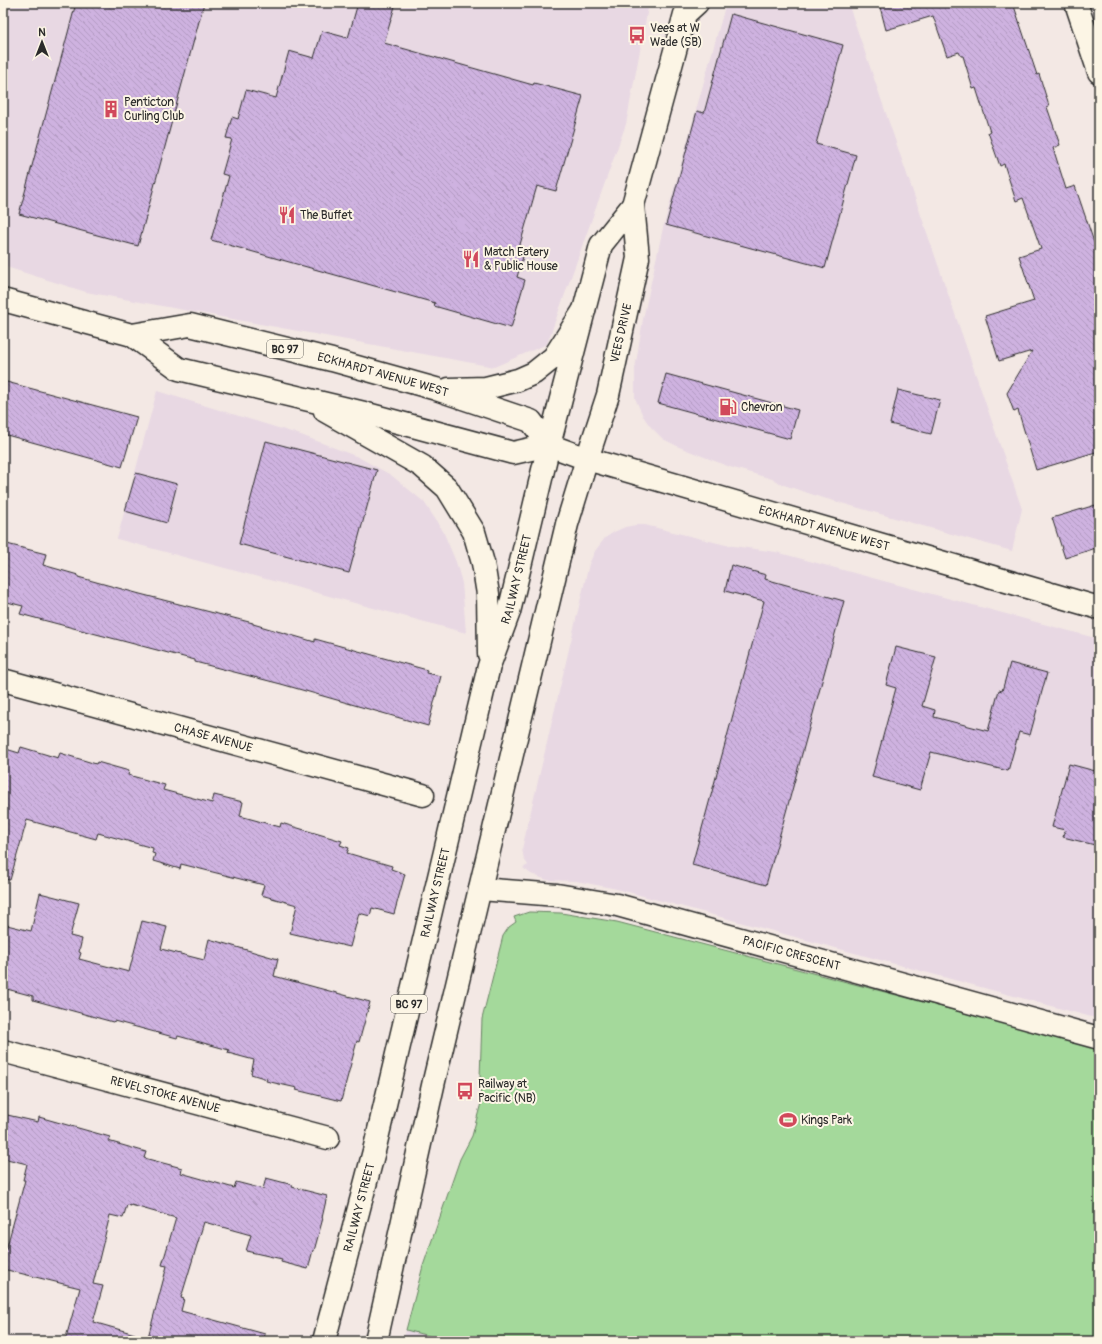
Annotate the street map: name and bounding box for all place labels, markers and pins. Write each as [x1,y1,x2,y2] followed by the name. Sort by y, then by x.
[650,21,702,50] place label: Vees at W Wade (SB)
[627,25,647,45] bus stop icon: Vees at W Wade (SB)
[124,95,184,124] place label: Penticton Curling Club
[101,99,121,119] building icon: Penticton Curling Club
[277,205,297,225] restaurant icon: The Buffet
[300,208,352,223] place label: The Buffet
[484,245,558,274] place label: Match Eatery & Public House
[461,249,481,269] restaurant icon: Match Eatery & Public House
[718,397,738,417] fuel station icon: Chevron
[741,400,783,415] place label: Chevron
[478,1077,537,1106] place label: Railway at Pacific (NB)
[455,1081,475,1101] bus stop icon: Railway at Pacific (NB)
[778,1110,798,1130] sports icon: Kings Park
[801,1113,852,1128] place label: Kings Park

